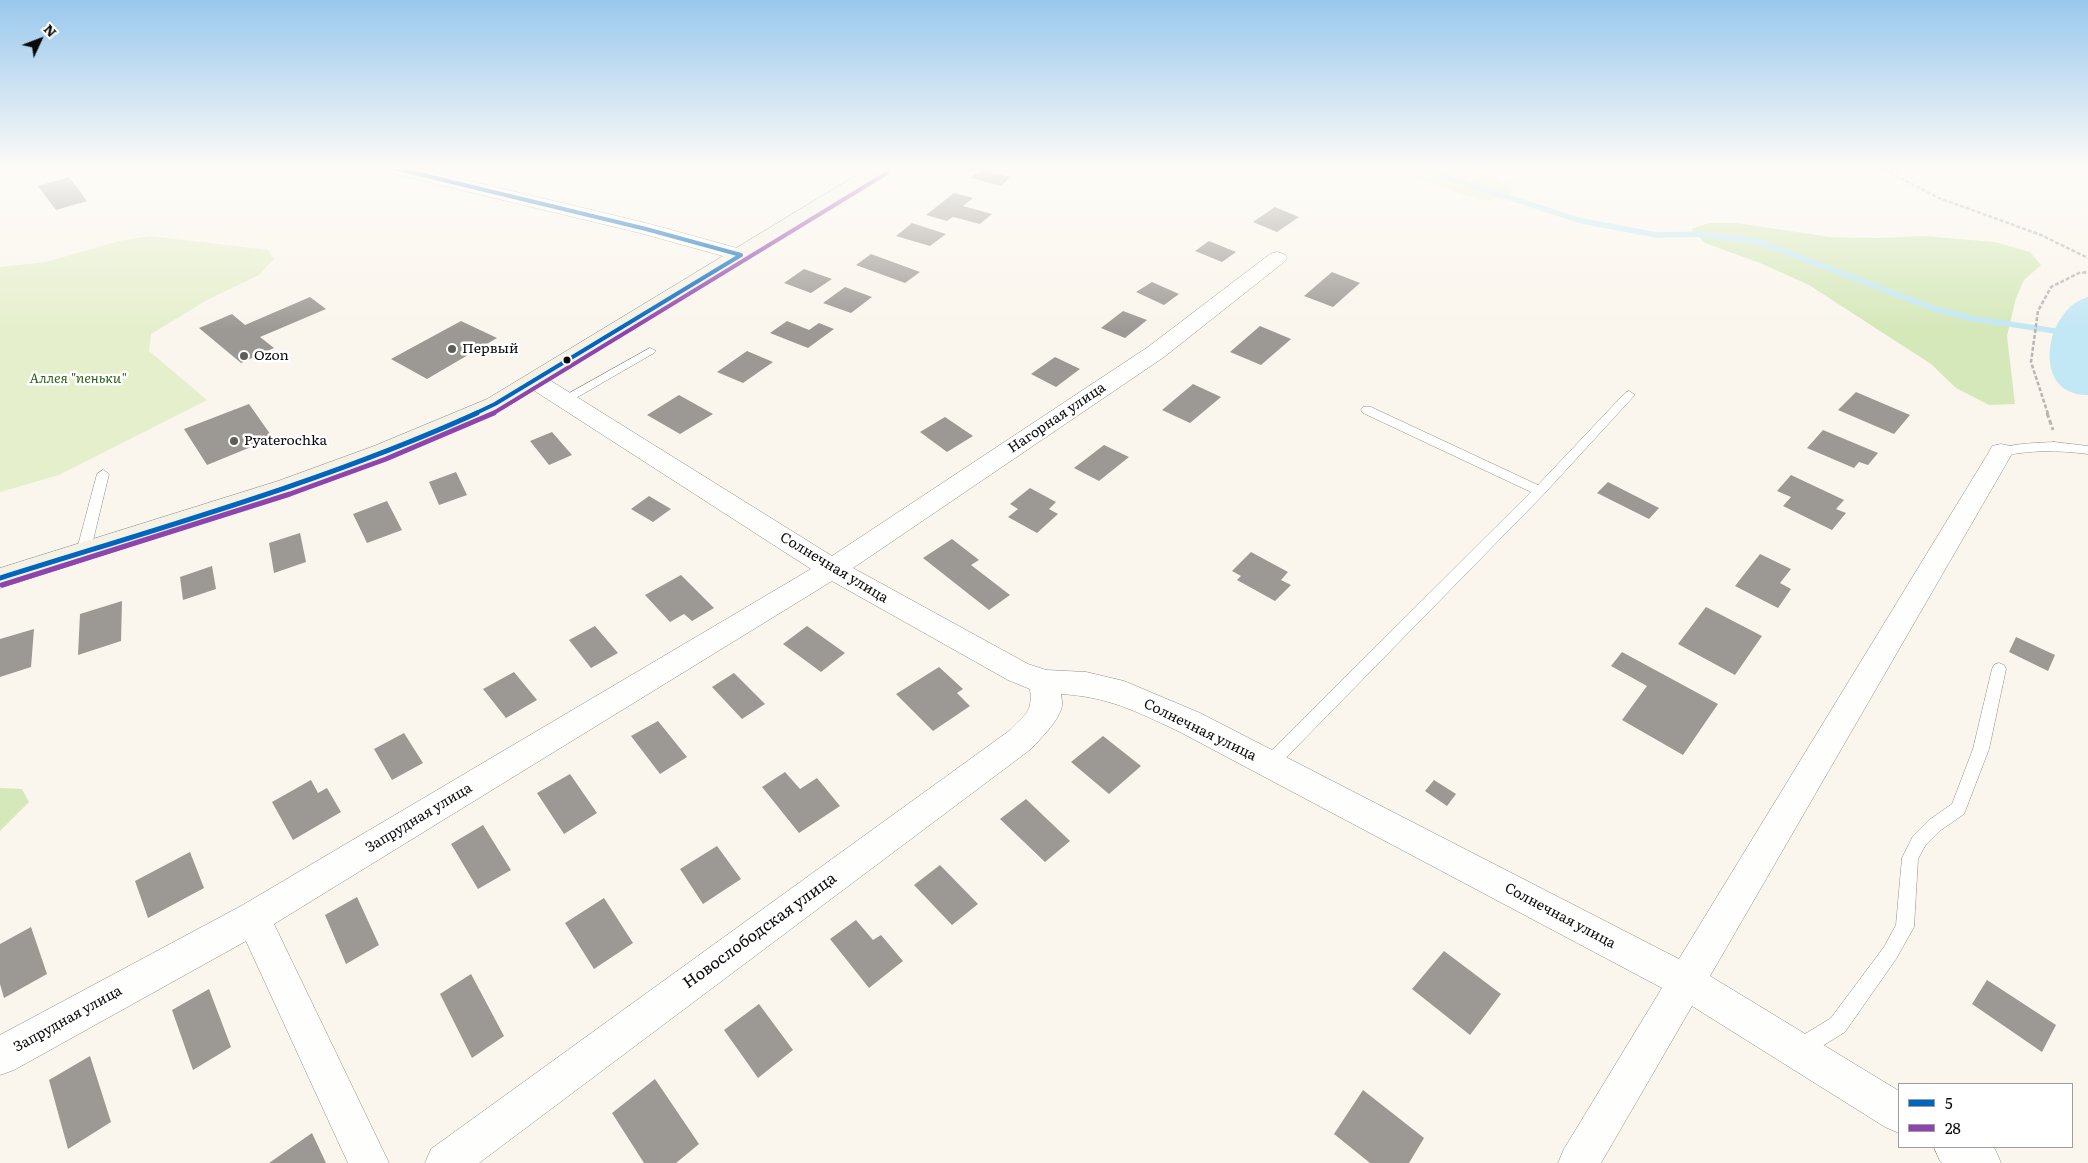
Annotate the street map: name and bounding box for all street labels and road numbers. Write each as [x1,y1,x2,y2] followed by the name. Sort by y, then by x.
[1005,379,1109,457] street label: Нагорная улица
[777,529,891,607] street label: Солнечная улица
[1141,695,1259,765] street label: Солнечная улица
[363,780,475,856] street label: Запрудная улица
[680,869,840,993] street label: Новослободская улица
[1502,880,1618,952] street label: Солнечная улица
[11,982,125,1056] street label: Запрудная улица

